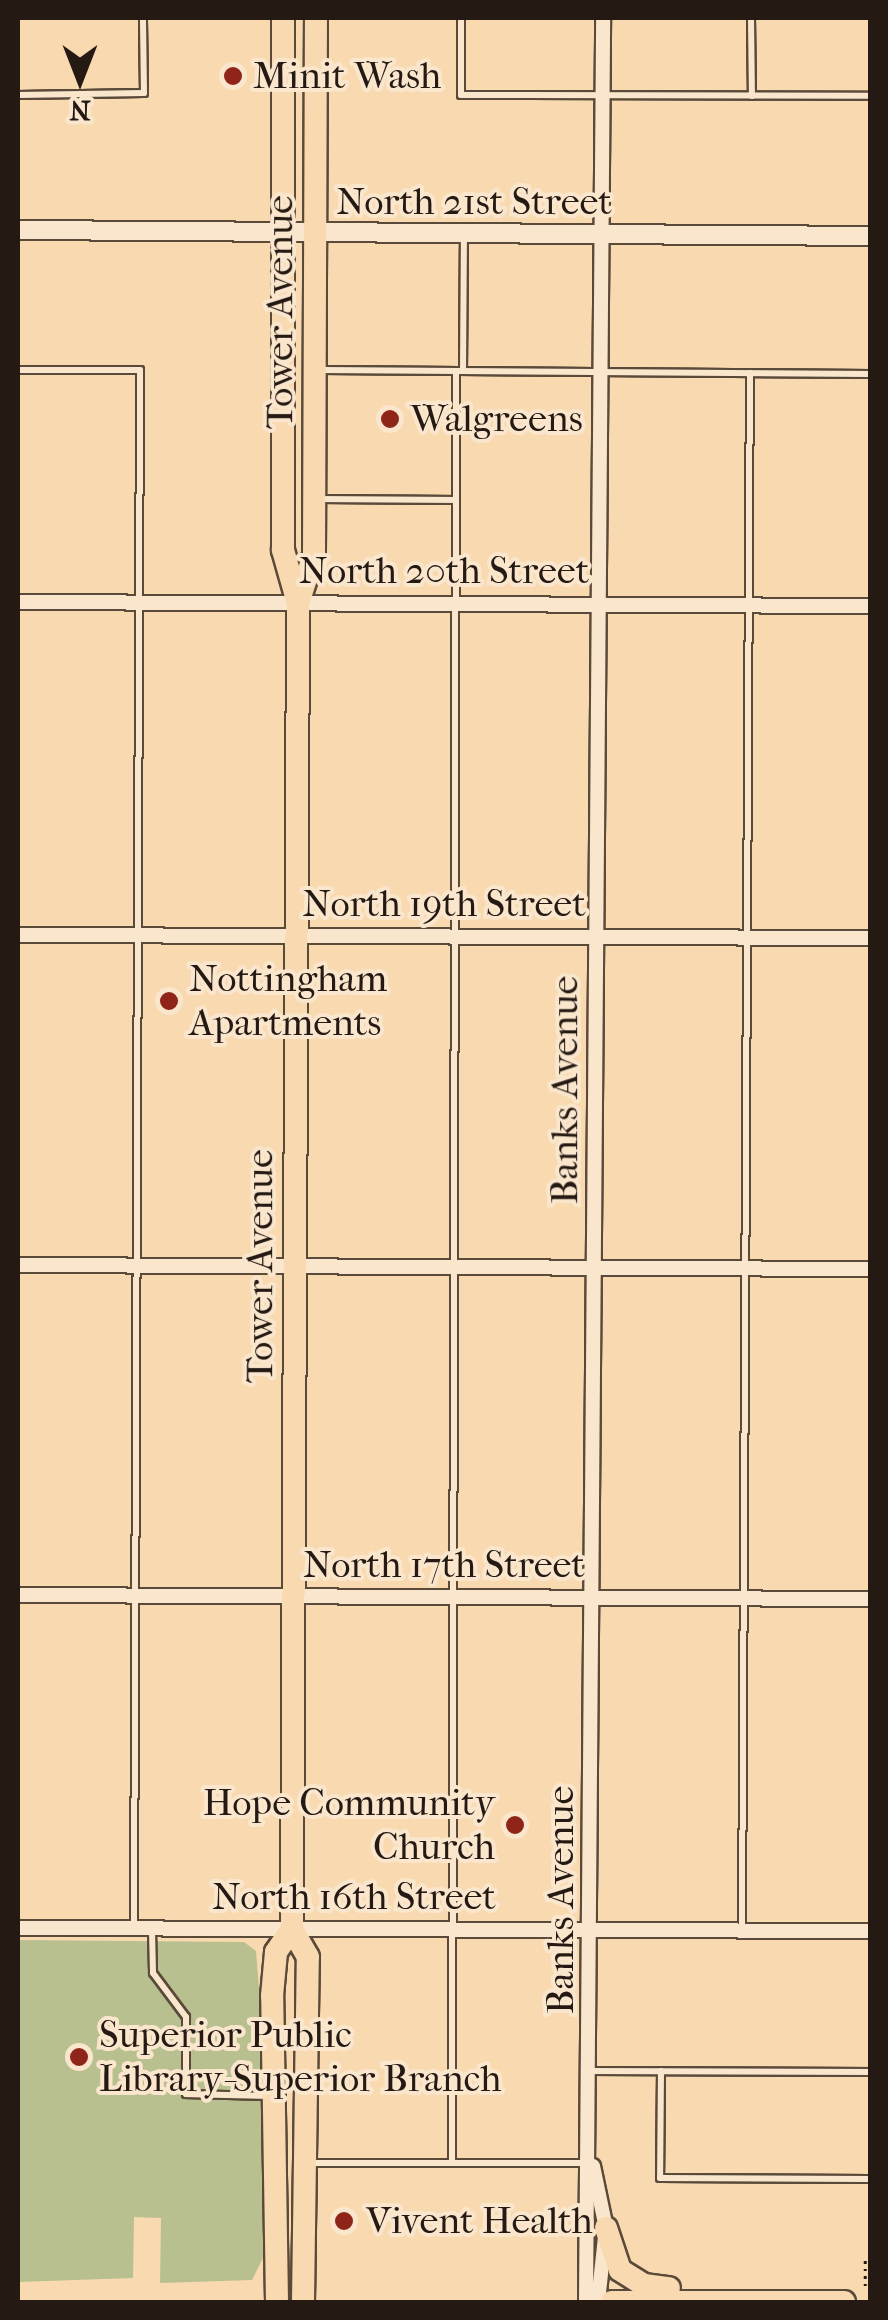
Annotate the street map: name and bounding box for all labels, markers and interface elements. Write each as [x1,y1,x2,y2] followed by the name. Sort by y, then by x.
[30,30,130,130] north arrow
[253,53,441,99] place label: Minit Wash
[222,65,244,87] marker: Minit Wash
[69,94,91,127] text: N
[336,179,612,225] street label: North 21st Street
[257,195,303,429] street label: Tower Avenue
[410,396,583,442] place label: Walgreens
[379,408,401,430] marker: Walgreens
[299,548,589,594] street label: North 20th Street
[302,881,586,927] street label: North 19th Street
[189,956,387,1046] place label: Nottingham Apartments
[542,976,588,1204] street label: Banks Avenue
[158,990,180,1012] marker: Nottingham Apartments
[237,1149,283,1383] street label: Tower Avenue
[303,1542,585,1588] street label: North 17th Street
[203,1780,495,1870] place label: Hope Community Church
[538,1786,584,2014] street label: Banks Avenue
[504,1814,526,1836] marker: Hope Community Church
[212,1874,496,1920] street label: North 16th Street
[99,2012,502,2102] place label: Superior Public Library-Superior Branch
[68,2046,90,2068] marker: Superior Public Library-Superior Branch
[366,2198,593,2244] place label: Vivent Health
[331,2208,357,2234] marker: Vivent Health

